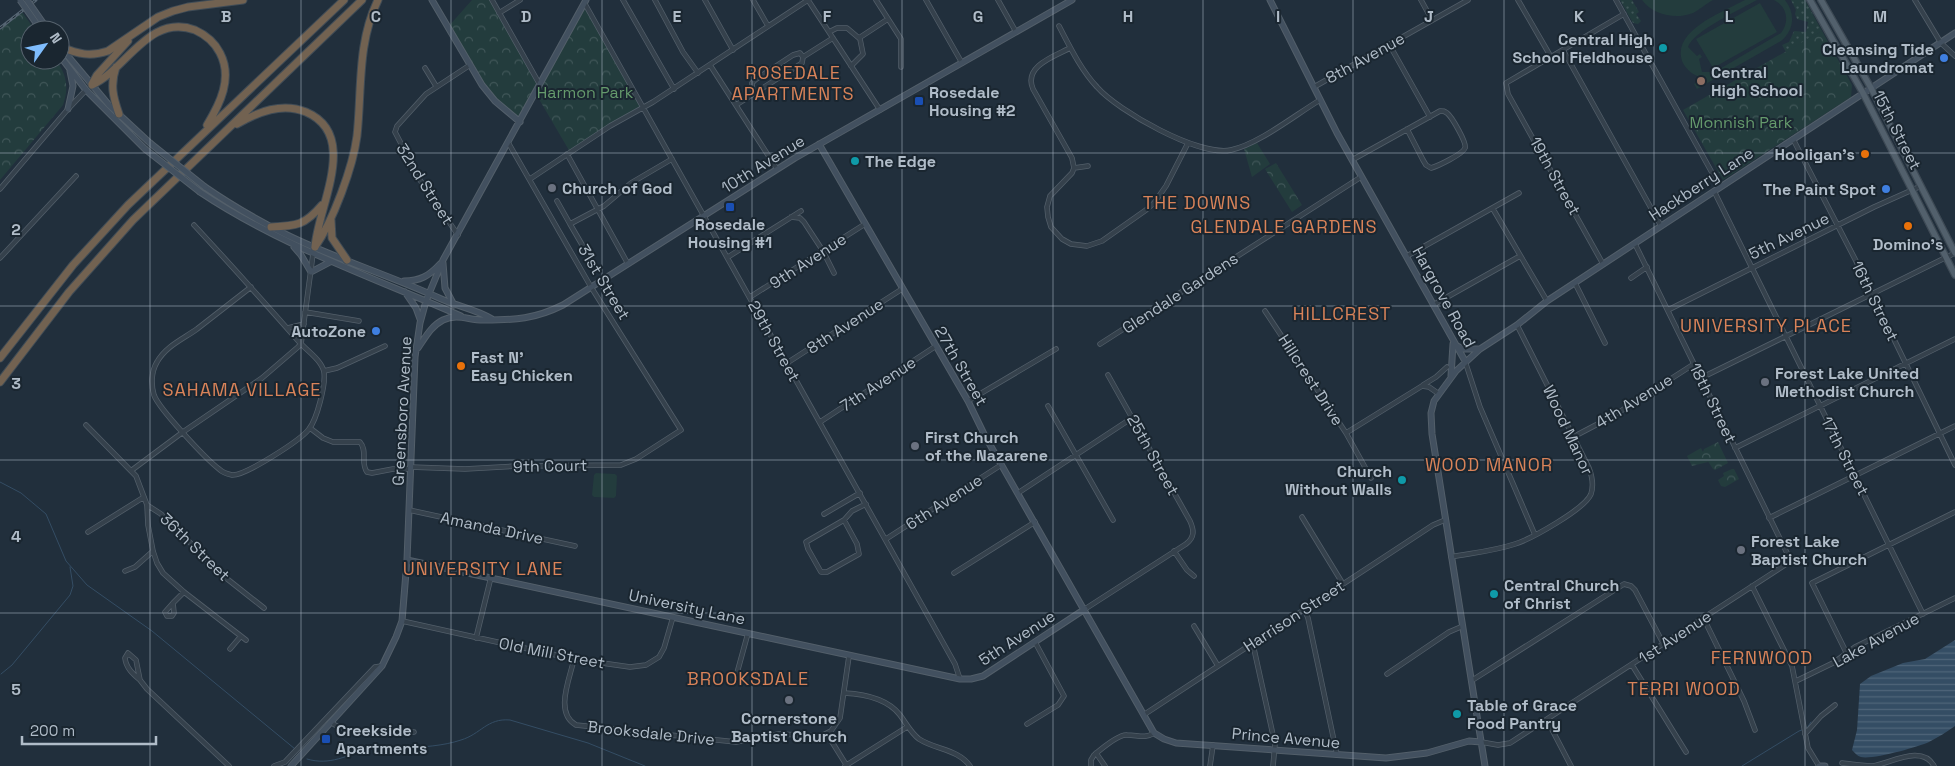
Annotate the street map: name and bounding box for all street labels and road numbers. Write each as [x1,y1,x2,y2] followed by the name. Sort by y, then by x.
[1322,28,1408,88] street label: 8th Avenue
[1868,87,1926,173] street label: 15th Street
[717,130,809,198] street label: 10th Avenue
[1525,133,1585,219] street label: 19th Street
[392,139,458,229] street label: 32nd Street
[1645,142,1757,226] street label: Hackberry Lane
[1745,207,1833,265] street label: 5th Avenue
[766,228,850,294] street label: 9th Avenue
[573,240,635,324] street label: 31st Street
[1408,243,1480,351] street label: Hargrove Road
[1118,248,1242,338] street label: Glendale Gardens
[1847,257,1903,345] street label: 16th Street
[803,293,887,359] street label: 8th Avenue
[743,297,805,385] street label: 29th Street
[930,322,992,410] street label: 27th Street
[1274,330,1348,430] street label: Hillcrest Drive
[388,336,416,486] street label: Greensboro Avenue
[836,352,920,416] street label: 7th Avenue
[1685,359,1741,447] street label: 18th Street
[1591,369,1677,433] street label: 4th Avenue
[1538,382,1598,478] street label: Wood Manor
[1122,411,1184,499] street label: 25th Street
[1816,413,1874,499] street label: 17th Street
[513,455,587,477] street label: 9th Court
[902,469,986,535] street label: 6th Avenue
[439,507,545,549] street label: Amanda Drive
[155,508,235,586] street label: 36th Street
[1239,575,1349,657] street label: Harrison Street
[627,584,747,630] street label: University Lane
[975,605,1059,671] street label: 5th Avenue
[1635,606,1715,668] street label: 1st Avenue
[1829,608,1923,672] street label: Lake Avenue
[497,632,607,674] street label: Old Mill Street
[586,716,716,750] street label: Brooksdale Drive
[1231,723,1341,753] street label: Prince Avenue

